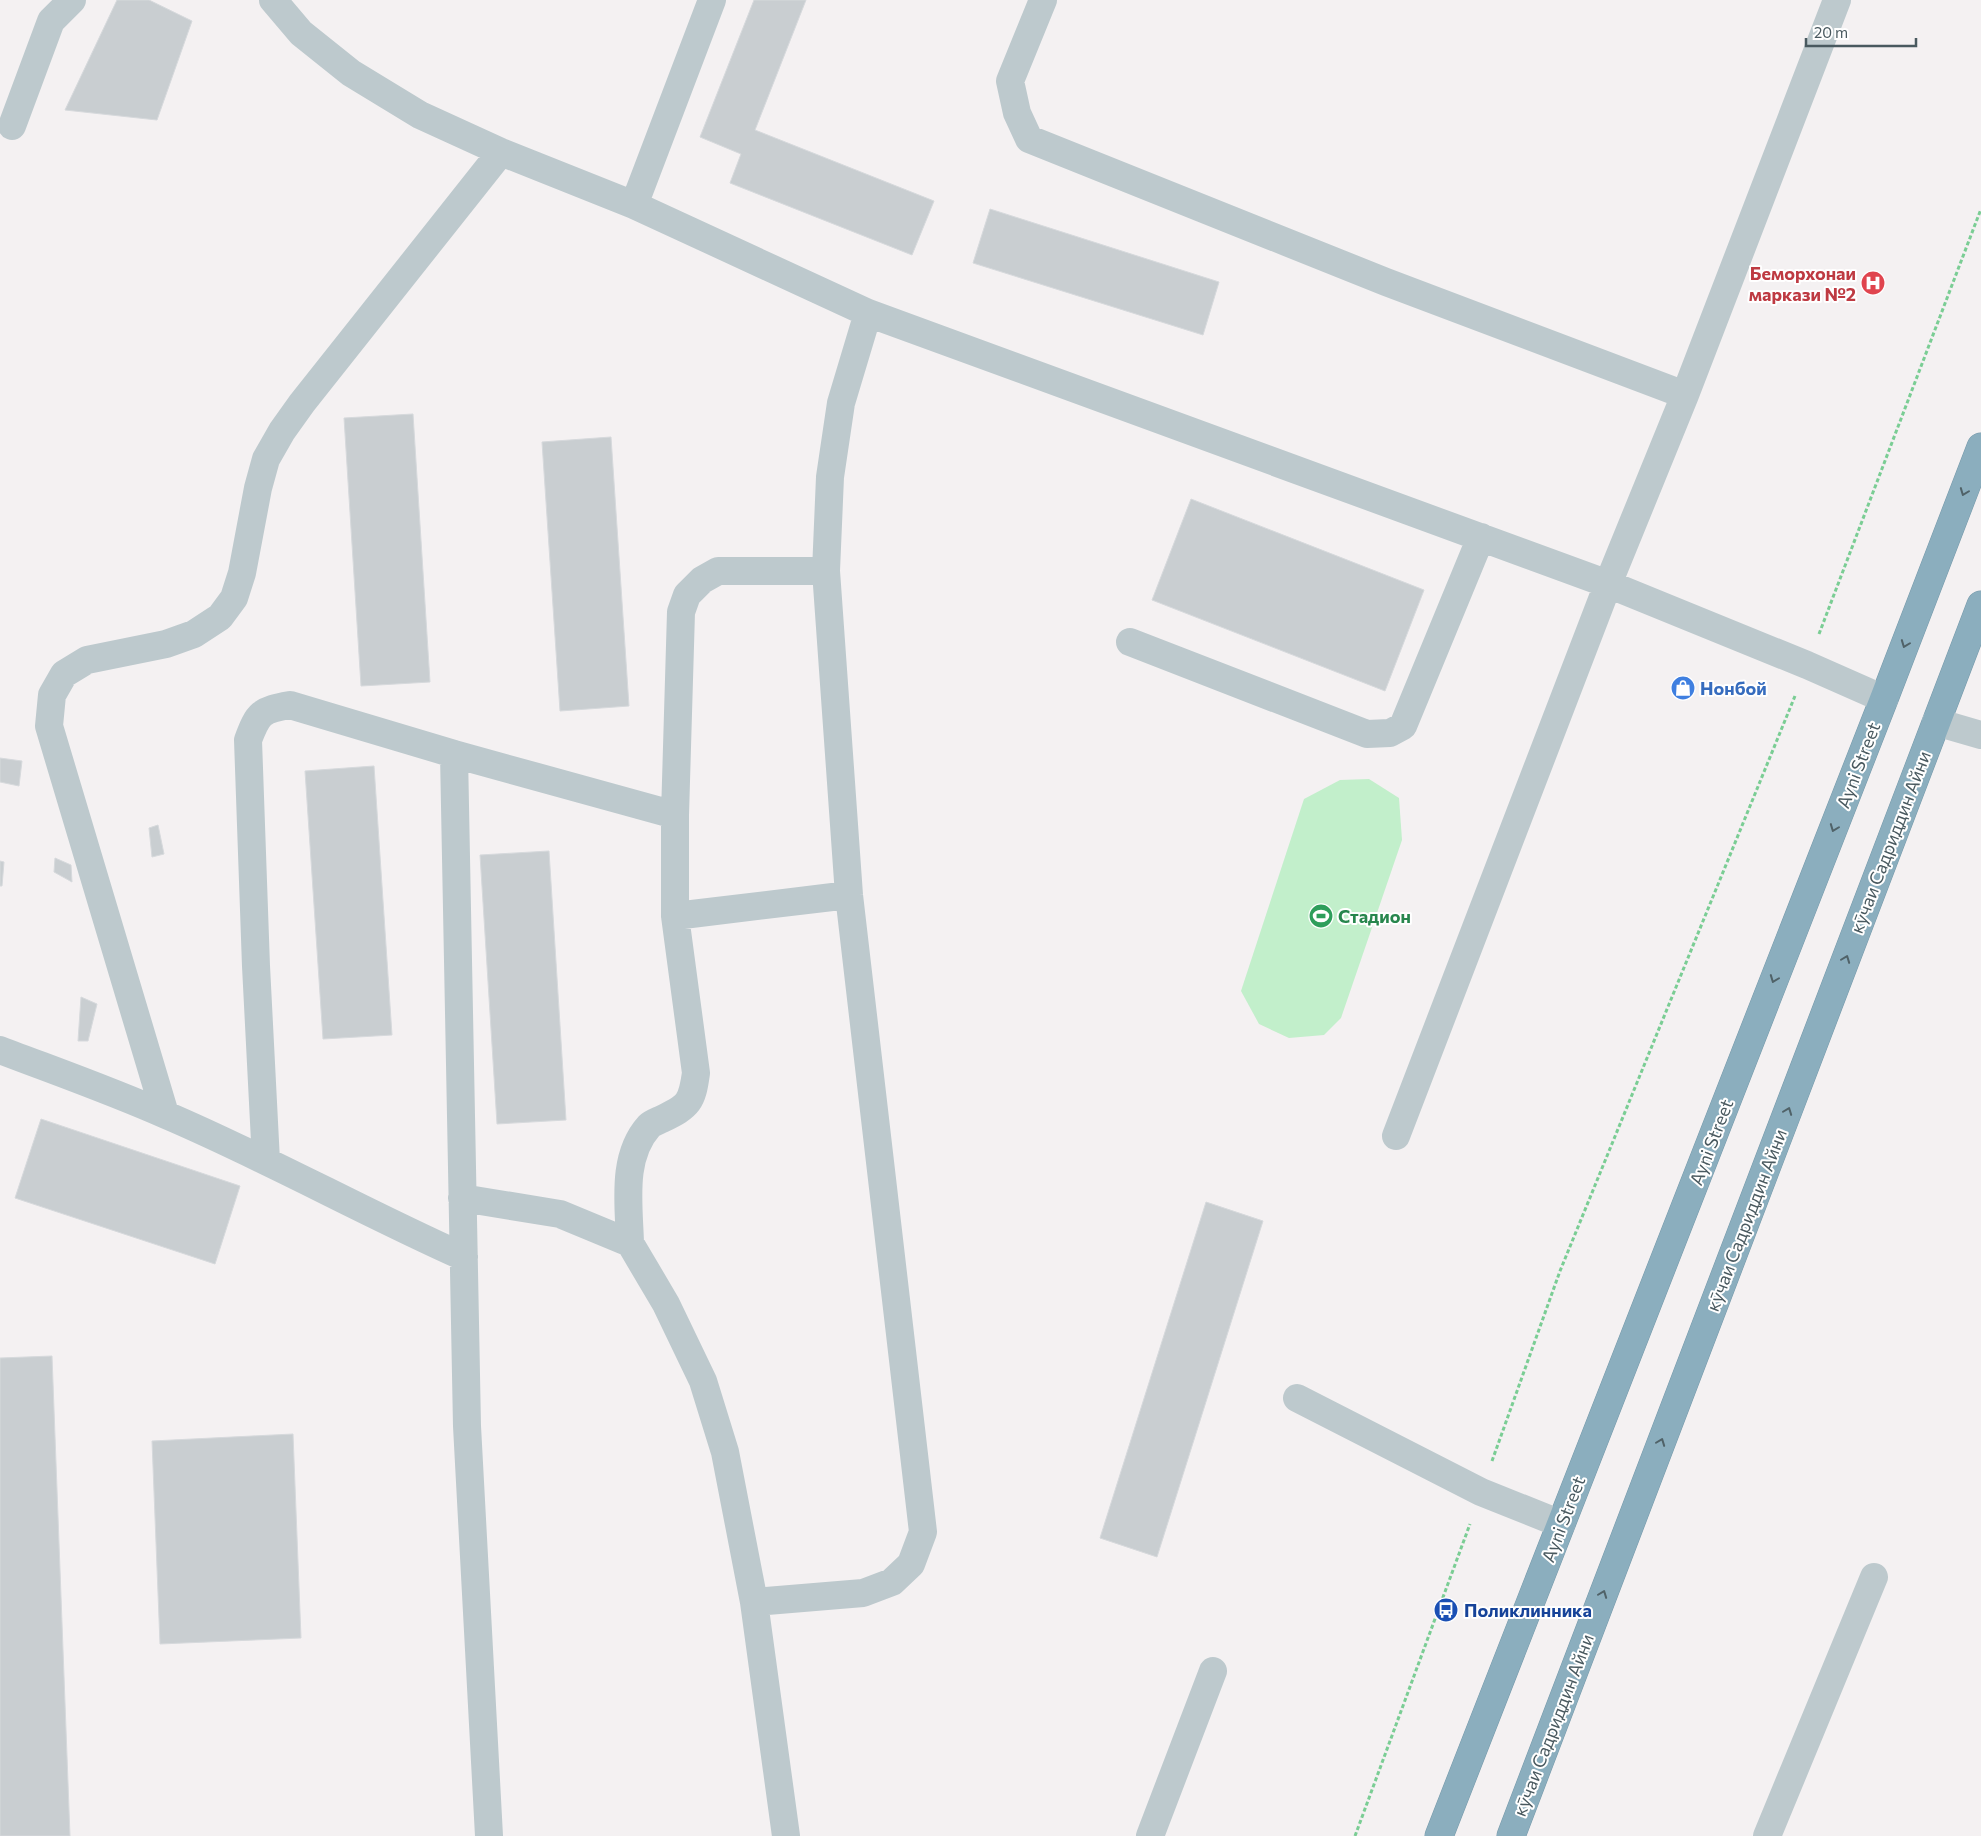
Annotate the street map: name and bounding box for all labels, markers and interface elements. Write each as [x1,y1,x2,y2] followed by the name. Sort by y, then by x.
[1806,15,1916,47] scale bar
[1814,23,1848,41] text: 20 m
[1749,262,1856,305] place label: Беморхонаи маркази №2
[1860,270,1886,296] hospital icon: Беморхонаи маркази №2
[1959,488,1969,496] one-way arrow
[1901,639,1911,648] one-way arrow
[1670,675,1696,701] shop icon: Нонбой
[1700,677,1767,699] place label: Нонбой
[1832,719,1884,811] street label: Ayni Street
[1845,748,1935,936] street label: кӯчаи Садриддин Айни
[1829,823,1840,832] one-way arrow
[1308,903,1334,929] sports icon: Стадион
[1338,905,1411,927] place label: Стадион
[1839,955,1850,964] one-way arrow
[1770,975,1780,983] one-way arrow
[1685,1096,1737,1188] street label: Ayni Street
[1782,1107,1792,1115] one-way arrow
[1701,1126,1791,1314] street label: кӯчаи Садриддин Айни
[1655,1439,1665,1447] one-way arrow
[1537,1473,1589,1565] street label: Ayni Street
[1597,1590,1607,1599] one-way arrow
[1433,1597,1459,1623] bus stop icon: Поликлинника
[1464,1599,1592,1621] place label: Поликлинника
[1508,1631,1598,1819] street label: кӯчаи Садриддин Айни

